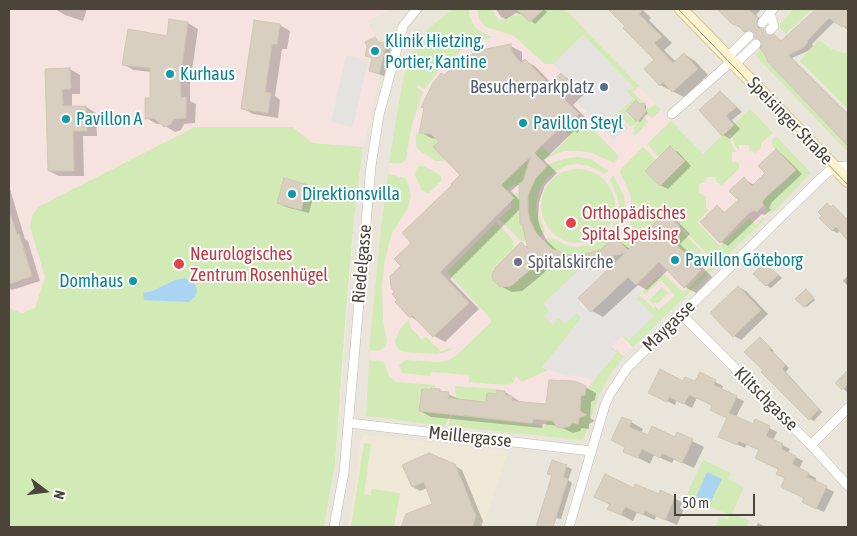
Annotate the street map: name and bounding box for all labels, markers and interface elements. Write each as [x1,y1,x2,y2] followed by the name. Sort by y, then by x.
[385,30,487,72] place label: Klinik Hietzing, Portier, Kantine
[369,45,381,57] marker: Klinik Hietzing, Portier, Kantine
[180,63,235,85] place label: Kurhaus
[164,68,176,80] marker: Kurhaus
[743,73,837,169] street label: Speisinger Straße
[470,76,594,98] place label: Besucherparkplatz
[598,81,610,93] marker: Besucherparkplatz
[76,108,142,130] place label: Pavillon A
[533,112,623,134] place label: Pavillon Steyl
[60,113,72,125] marker: Pavillon A
[517,117,529,129] marker: Pavillon Steyl
[302,183,400,205] place label: Direktionsvilla
[286,188,298,200] marker: Direktionsvilla
[582,202,686,244] place label: Orthopädisches Spital Speising
[564,216,578,230] marker: Orthopädisches Spital Speising
[348,224,376,304] street label: Riedelgasse
[190,243,328,286] place label: Neurologisches Zentrum Rosenhügel
[685,249,803,271] place label: Pavillon Göteborg
[528,251,613,273] place label: Spitalskirche
[669,254,681,266] marker: Pavillon Göteborg
[512,256,524,268] marker: Spitalskirche
[172,257,186,271] marker: Neurologisches Zentrum Rosenhügel
[59,270,123,292] place label: Domhaus
[127,275,139,287] marker: Domhaus
[638,296,700,356] street label: Maygasse
[730,363,802,435] street label: Klitschgasse
[427,422,513,452] street label: Meillergasse
[20,466,70,516] north arrow
[677,484,758,516] scale bar
[51,489,68,501] text: N
[682,494,709,511] text: 50 m

